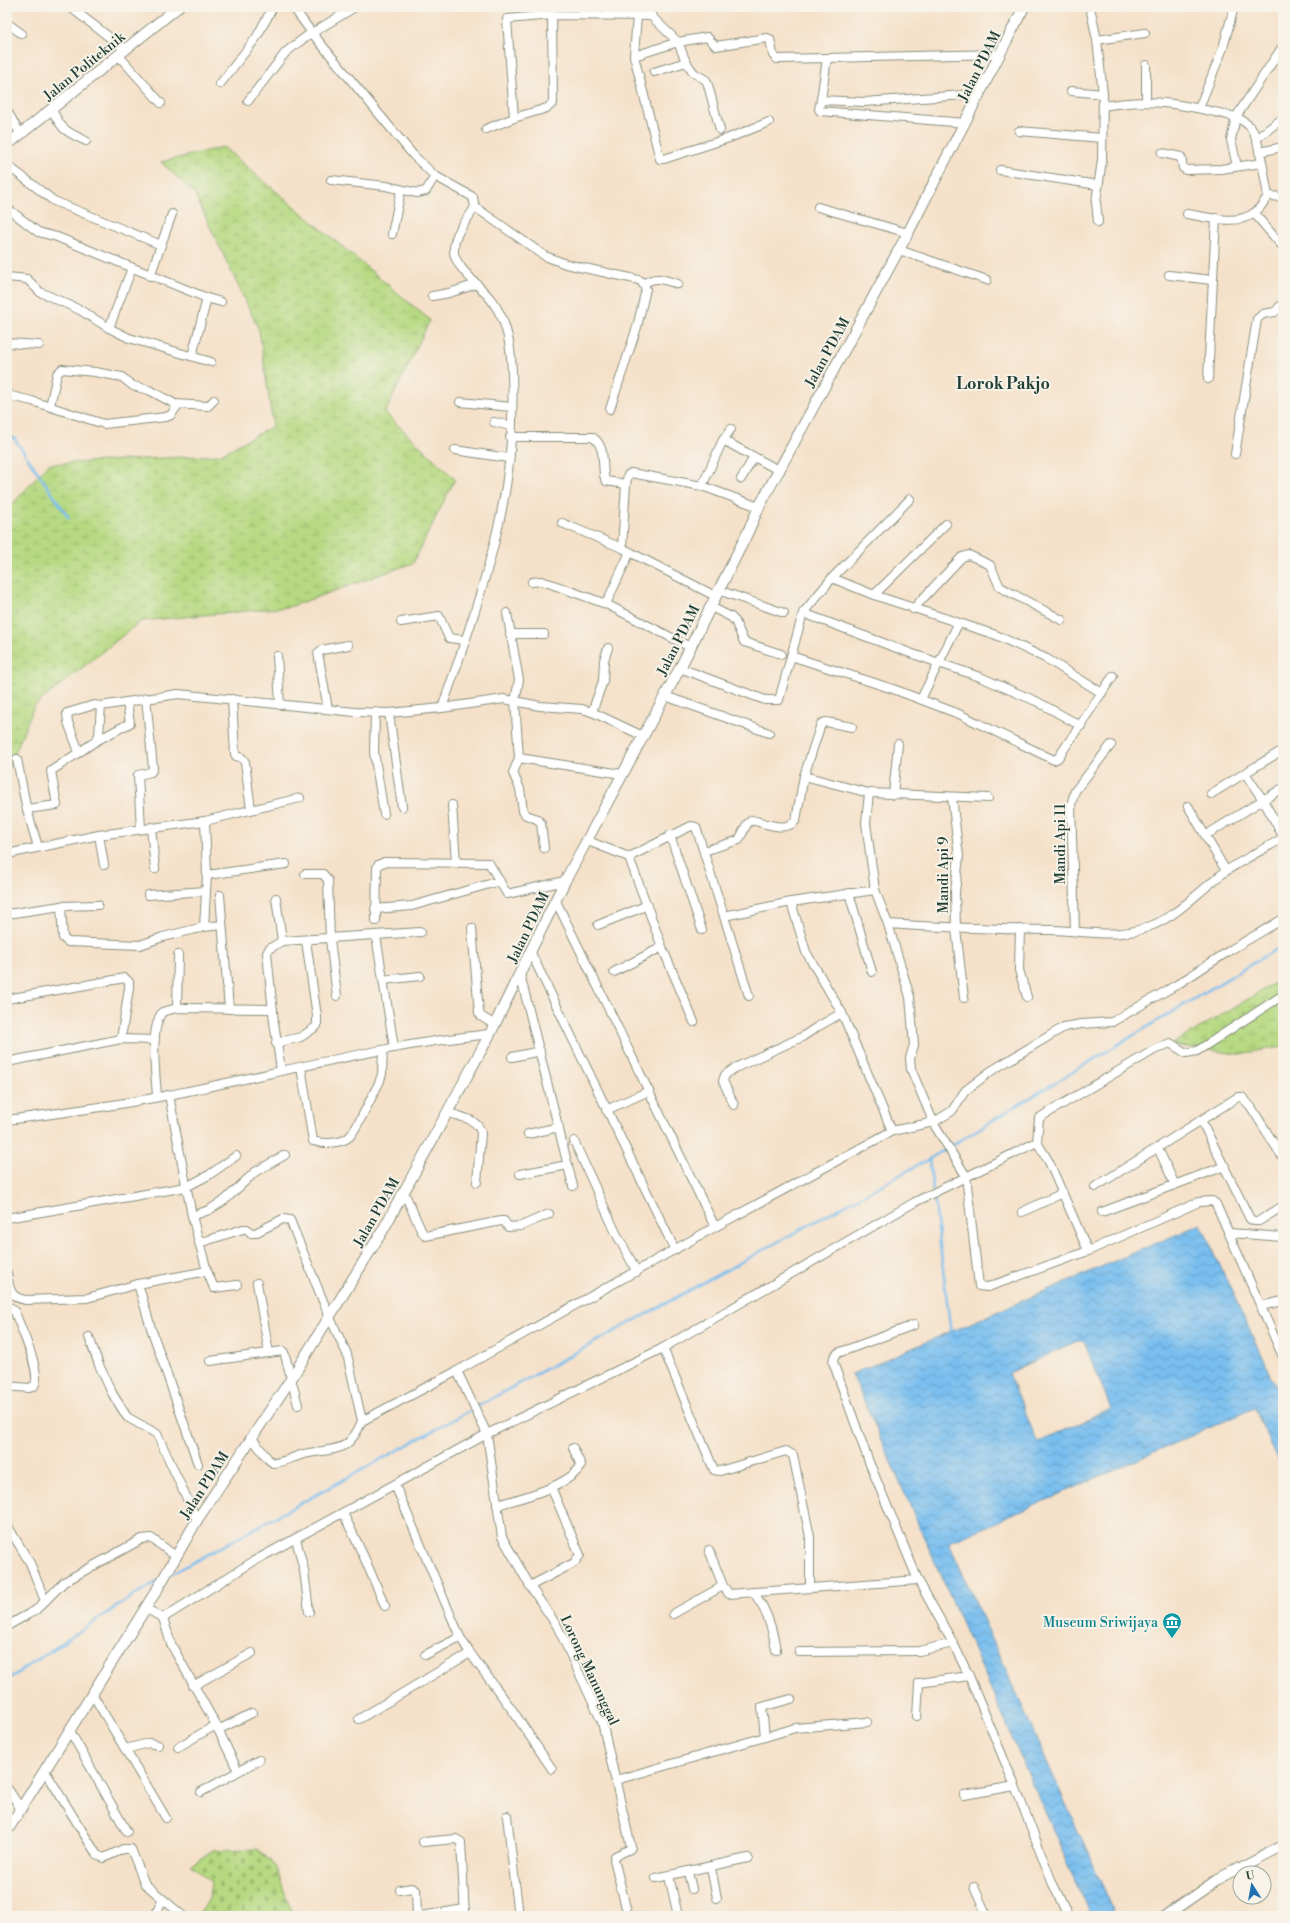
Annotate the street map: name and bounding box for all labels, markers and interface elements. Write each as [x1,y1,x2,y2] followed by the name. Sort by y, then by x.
[954,27,1006,106] street label: Jalan PDAM
[39,28,130,106] street label: Jalan Politeknik
[801,314,855,391] street label: Jalan PDAM
[956,374,1050,394] district label: Lorok Pakjo
[653,601,705,680] street label: Jalan PDAM
[1052,804,1070,884] street label: Mandi Api 11
[935,837,953,913] street label: Mandi Api 9
[503,888,554,967] street label: Jalan PDAM
[349,1174,404,1251] street label: Jalan PDAM
[176,1448,234,1524] street label: Jalan PDAM
[1161,1611,1183,1639] museum icon: Museum Sriwijaya
[556,1613,622,1728] street label: Lorong Manunggal
[1043,1614,1159,1632] place label: Museum Sriwijaya
[1232,1865,1272,1905] north arrow
[1245,1868,1256,1884] text: U

